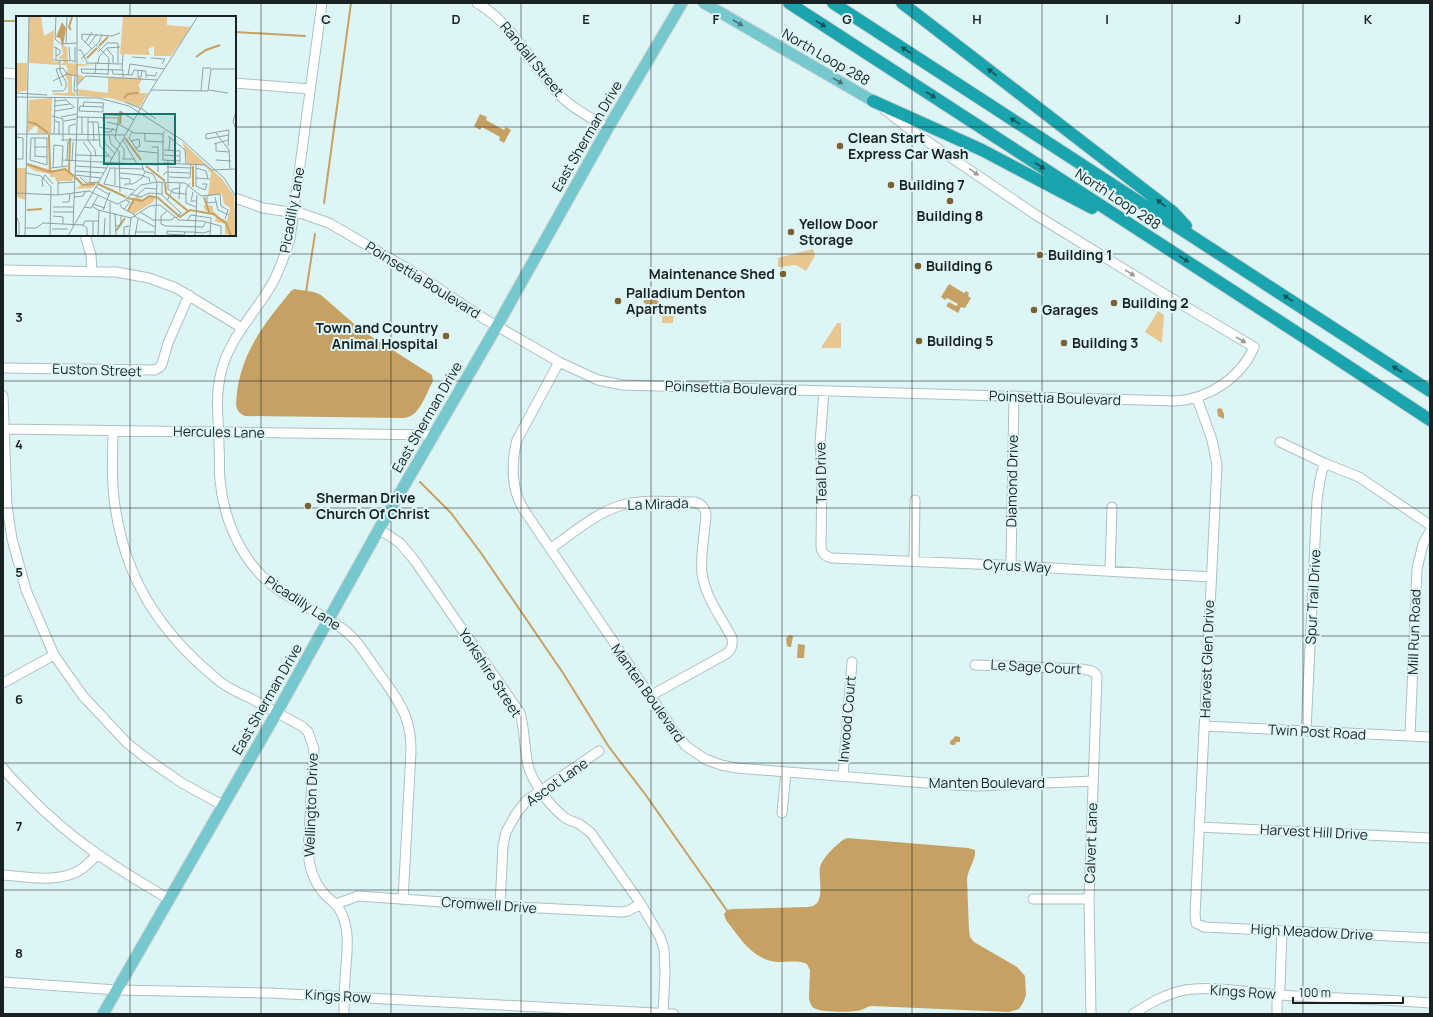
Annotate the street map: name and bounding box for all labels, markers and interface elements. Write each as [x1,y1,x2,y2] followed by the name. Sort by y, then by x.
[321,10,331,28] text: C
[451,10,461,28] text: D
[582,10,590,28] text: E
[713,10,720,28] text: F
[842,10,852,28] text: G
[972,10,982,28] text: H
[1105,10,1109,28] text: I
[1235,10,1241,28] text: J
[1364,10,1373,28] text: K
[16,16,236,236] inset map
[496,17,569,100] street label: Randall Street
[732,19,744,26] one-way arrow
[816,20,827,28] one-way arrow
[779,24,874,89] street label: North Loop 288
[901,46,911,54] one-way arrow
[986,68,997,76] one-way arrow
[547,77,626,195] street label: East Sherman Drive
[832,78,844,85] one-way arrow
[925,91,936,99] one-way arrow
[1009,117,1021,124] one-way arrow
[848,128,969,163] place label: Clean Start Express Car Wash
[835,141,845,151] marker: Clean Start Express Car Wash
[1034,162,1045,169] one-way arrow
[1072,164,1165,233] street label: North Loop 288
[275,165,308,254] street label: Picadilly Lane
[969,168,979,176] one-way arrow
[899,175,965,194] place label: Building 7
[886,180,896,190] marker: Building 7
[945,196,955,206] marker: Building 8
[1156,199,1167,207] one-way arrow
[917,206,983,225] place label: Building 8
[799,214,878,249] place label: Yellow Door Storage
[786,227,796,237] marker: Yellow Door Storage
[362,237,484,323] street label: Poinsettia Boulevard
[1048,245,1112,264] place label: Building 1
[1035,250,1045,260] marker: Building 1
[926,256,993,275] place label: Building 6
[1178,256,1190,263] one-way arrow
[913,261,923,271] marker: Building 6
[649,264,775,283] place label: Maintenance Shed
[778,269,788,279] marker: Maintenance Shed
[1125,269,1135,277] one-way arrow
[626,283,745,318] place label: Palladium Denton Apartments
[1122,293,1189,312] place label: Building 2
[1283,295,1294,302] one-way arrow
[613,296,623,306] marker: Palladium Denton Apartments
[1109,298,1119,308] marker: Building 2
[1042,300,1099,319] place label: Garages
[1029,305,1039,315] marker: Garages
[15,308,23,326] text: 3
[316,318,438,353] place label: Town and Country Animal Hospital
[441,331,451,341] marker: Town and Country Animal Hospital
[927,331,993,350] place label: Building 5
[1072,333,1138,352] place label: Building 3
[914,336,924,346] marker: Building 5
[1235,337,1247,344] one-way arrow
[1059,338,1069,348] marker: Building 3
[52,358,142,381] street label: Euston Street
[387,358,466,476] street label: East Sherman Drive
[1392,366,1403,373] one-way arrow
[665,376,797,399] street label: Poinsettia Boulevard
[989,386,1121,409] street label: Poinsettia Boulevard
[173,421,265,442] street label: Hercules Lane
[15,435,23,453] text: 4
[1001,435,1022,527] street label: Diamond Drive
[810,442,831,504] street label: Teal Drive
[316,488,430,523] place label: Sherman Drive Church Of Christ
[627,493,689,514] street label: La Mirada
[303,501,313,511] marker: Sherman Drive Church Of Christ
[1301,549,1324,645] street label: Spur Trail Drive
[983,554,1052,577] street label: Cyrus Way
[15,563,23,581] text: 5
[262,571,345,634] street label: Picadilly Lane
[1403,589,1424,675] street label: Mill Run Road
[1195,600,1218,718] street label: Harvest Glen Drive
[454,624,527,721] street label: Yorkshire Street
[227,640,306,758] street label: East Sherman Drive
[607,640,690,746] street label: Manten Boulevard
[990,655,1082,678] street label: Le Sage Court
[833,674,860,763] street label: Inwood Court
[15,690,23,708] text: 6
[1267,719,1367,744] street label: Twin Post Road
[299,753,322,857] street label: Wellington Drive
[522,753,592,810] street label: Ascot Lane
[929,773,1045,792] street label: Manten Boulevard
[1080,802,1101,884] street label: Calvert Lane
[16,817,23,835] text: 7
[1260,819,1369,844] street label: Harvest Hill Drive
[441,892,537,917] street label: Cromwell Drive
[1250,919,1374,944] street label: High Meadow Drive
[15,944,23,962] text: 8
[1293,979,1403,1005] scale bar
[1209,980,1277,1003] street label: Kings Row
[305,984,372,1007] street label: Kings Row
[1299,984,1331,1001] text: 100 m

